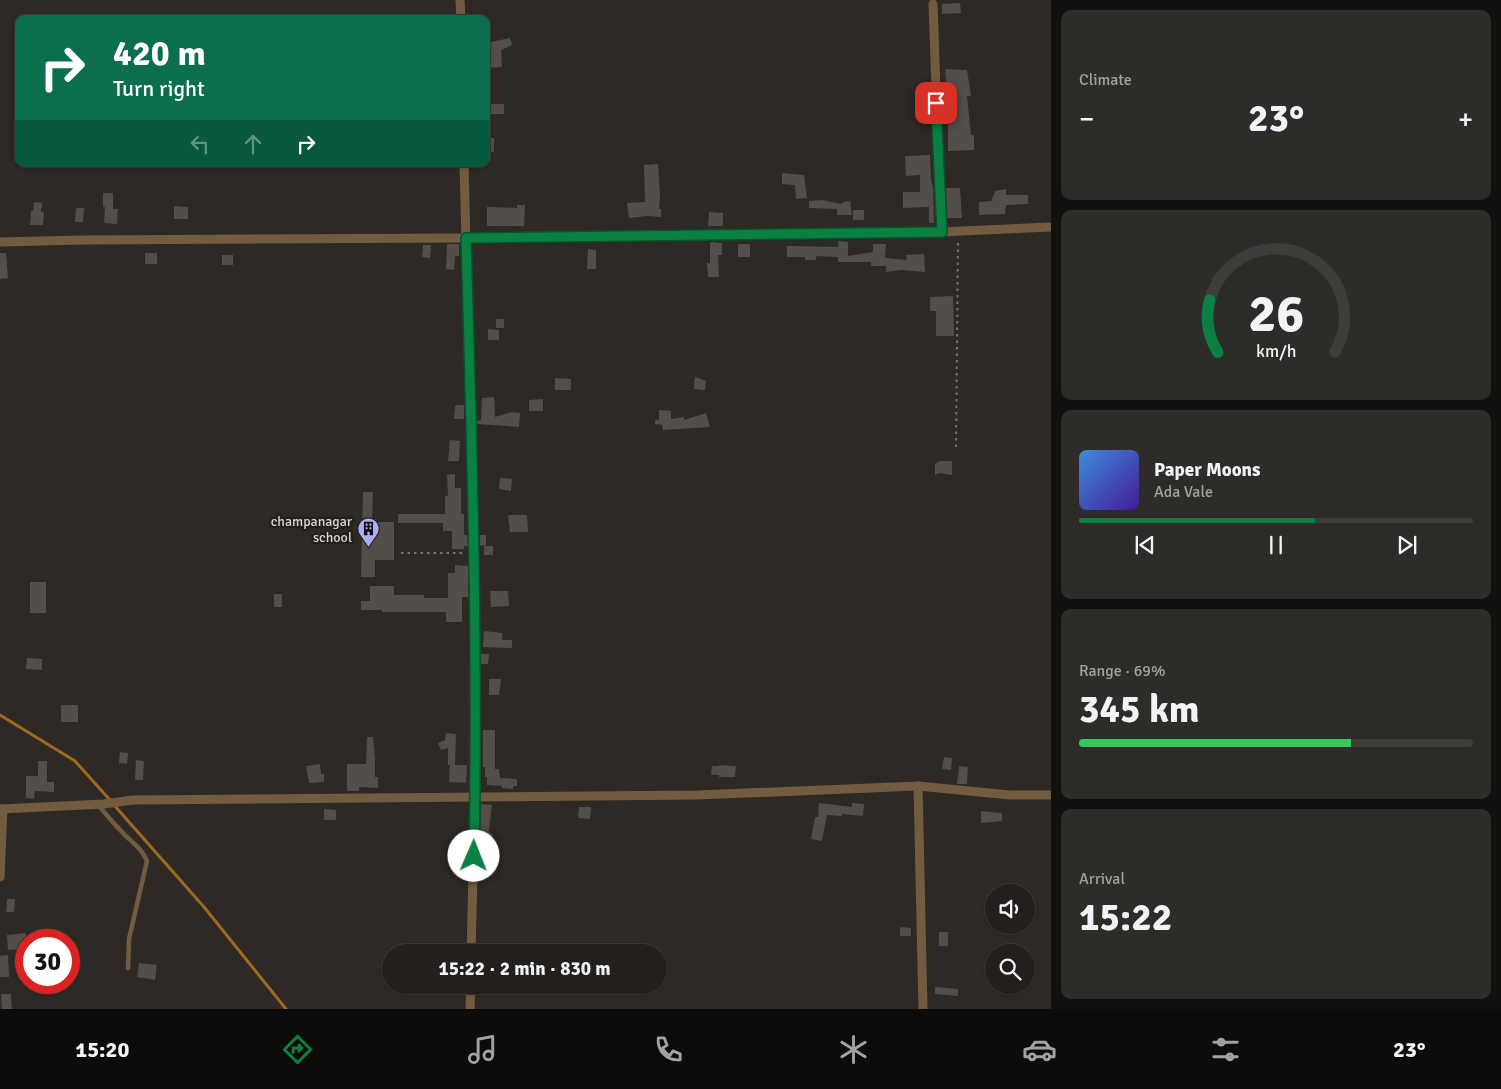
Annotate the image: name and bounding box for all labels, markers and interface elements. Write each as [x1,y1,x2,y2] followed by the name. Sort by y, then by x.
[113,32,206,75] text: 420 m
[30,35,95,100] icon: right
[1079,70,1132,90] text: Climate
[113,75,205,102] text: Turn right
[915,82,957,124] pin
[922,89,950,117] icon: arrive
[1248,95,1304,142] text: 23°
[1079,102,1094,136] text: −
[1458,102,1473,136] text: +
[186,130,214,158] icon: left
[239,130,267,158] icon: ahead
[292,130,320,158] icon: right
[1248,282,1304,346] text: 26
[1256,340,1296,362] text: km/h
[1154,458,1260,482] text: Paper Moons
[1154,482,1213,502] text: Ada Vale
[271,513,353,546] place label: champanagar school
[356,517,380,548] building icon: champanagar school
[1131,531,1159,559] icon: previous
[1262,531,1290,559] icon: pause
[1393,531,1421,559] icon: next
[1079,661,1165,681] text: Range · 69%
[1079,686,1200,733] text: 345 km
[447,829,499,881] position arrow
[1079,869,1125,889] text: Arrival
[985,884,1035,994] map controls
[985,884,1035,934] button: sound
[1079,894,1172,941] text: 15:22
[15,929,80,994] speed limit sign: 30
[985,944,1035,994] button: search
[438,957,611,981] text: 15:22 · 2 min · 830 m
[280,1032,315,1067] icon: directions
[465,1032,500,1067] icon: music
[651,1032,686,1067] icon: phone
[836,1032,871,1067] icon: climate
[1022,1032,1057,1067] icon: car
[1208,1032,1243,1067] icon: filters
[75,1036,129,1063] text: 15:20
[1393,1036,1426,1063] text: 23°

